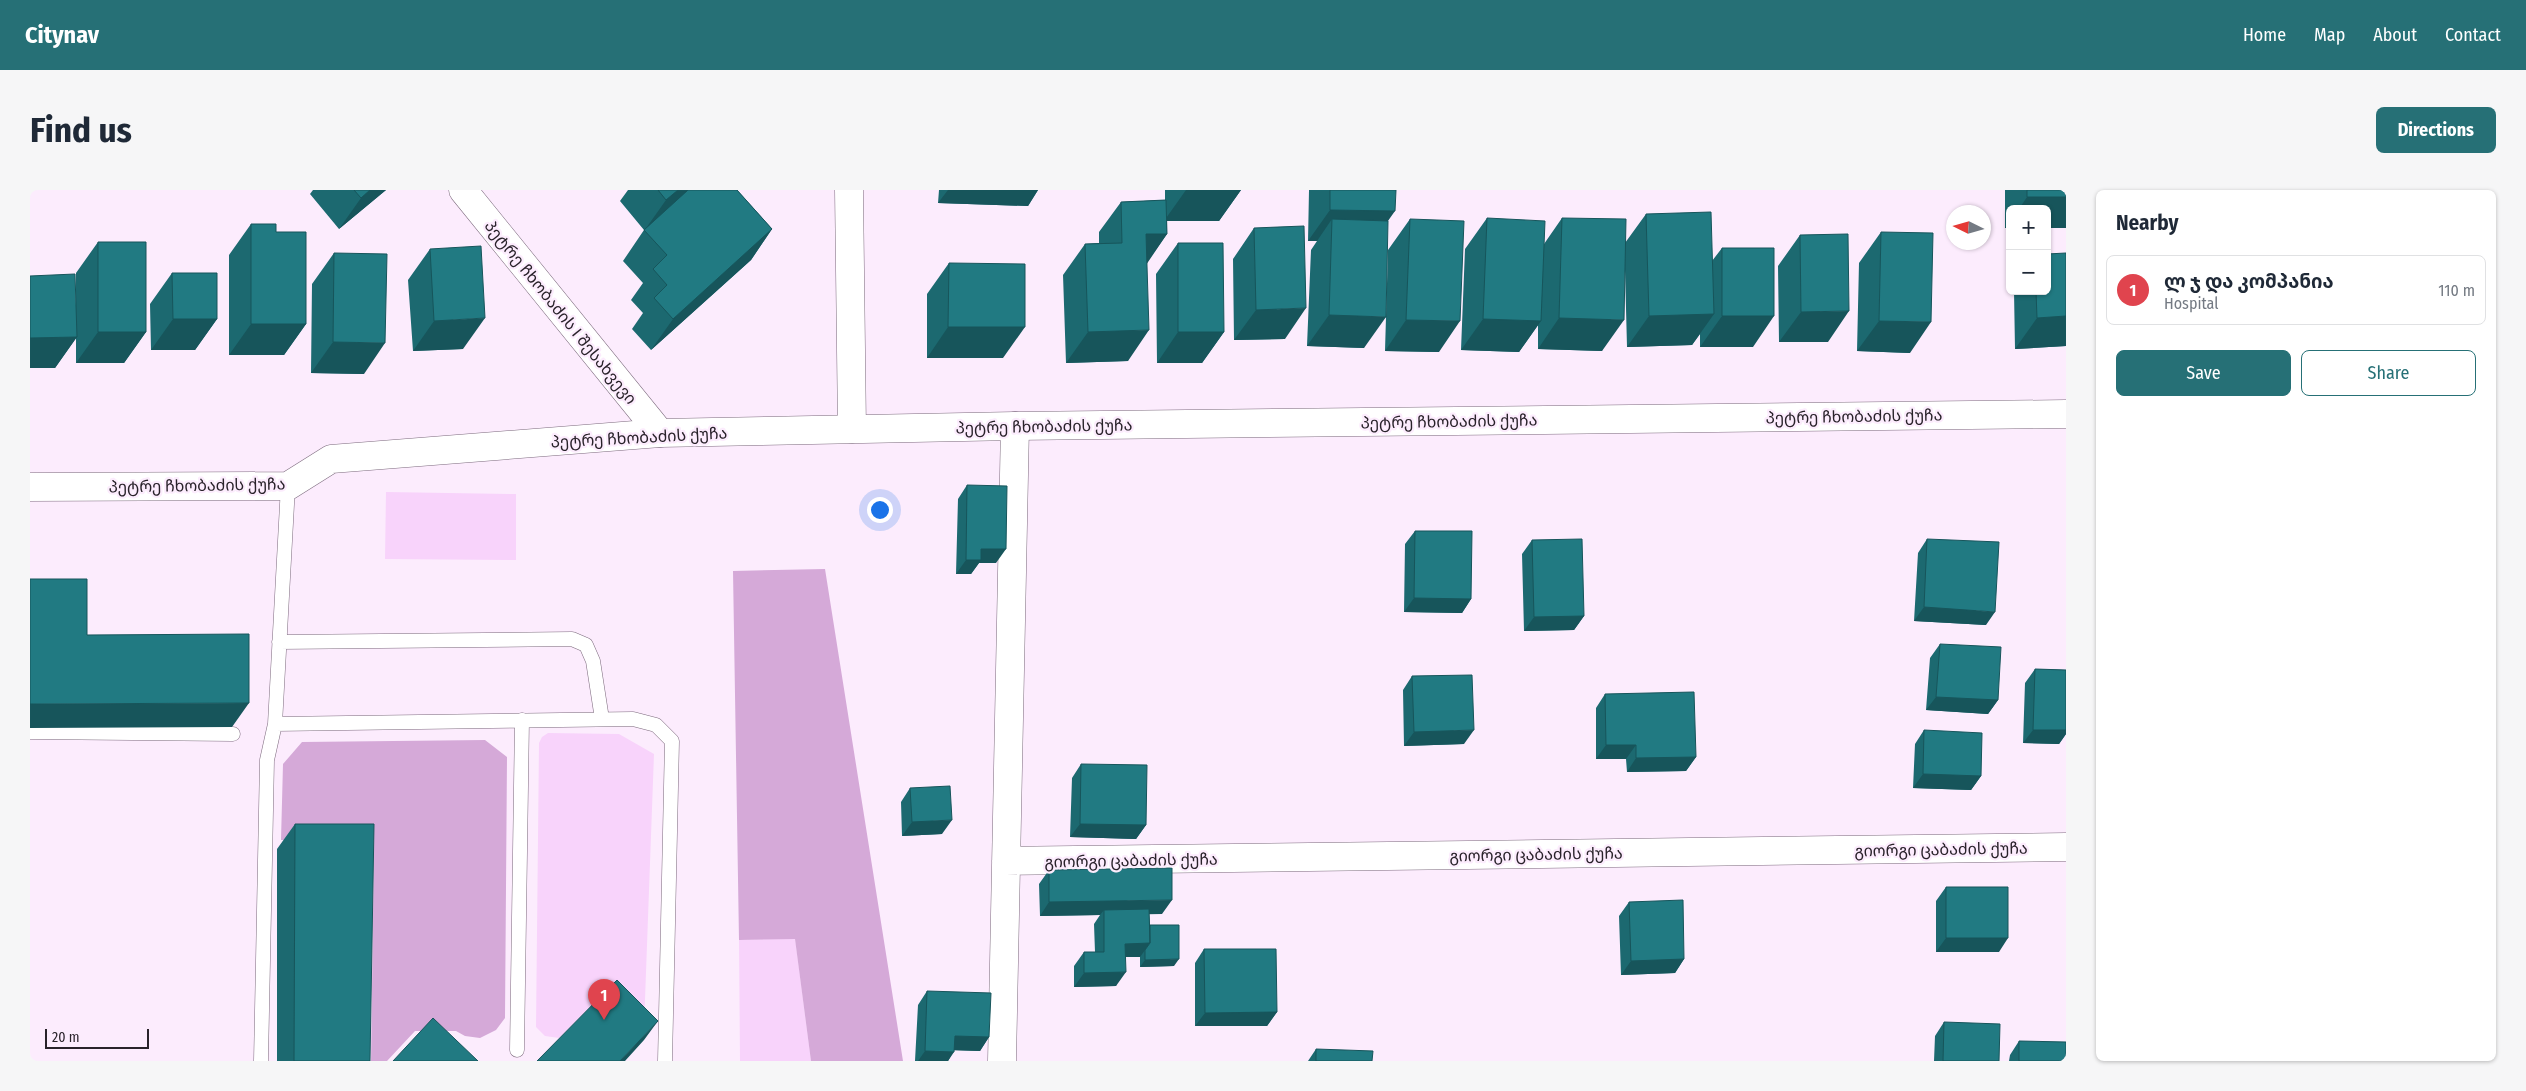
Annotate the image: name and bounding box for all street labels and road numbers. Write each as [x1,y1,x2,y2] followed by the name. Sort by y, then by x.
[481,217,641,408] street label: პეტრე ჩხობაძის I შესახვევი
[1766,405,1942,428] street label: პეტრე ჩხობაძის ქუჩა
[1361,410,1537,433] street label: პეტრე ჩხობაძის ქუჩა
[956,415,1132,438] street label: პეტრე ჩხობაძის ქუჩა
[550,423,728,452] street label: პეტრე ჩხობაძის ქუჩა
[109,474,285,497] street label: პეტრე ჩხობაძის ქუჩა
[1854,838,2028,861] street label: გიორგი ცაბაძის ქუჩა
[1449,843,1623,866] street label: გიორგი ცაბაძის ქუჩა
[1044,849,1218,872] street label: გიორგი ცაბაძის ქუჩა

